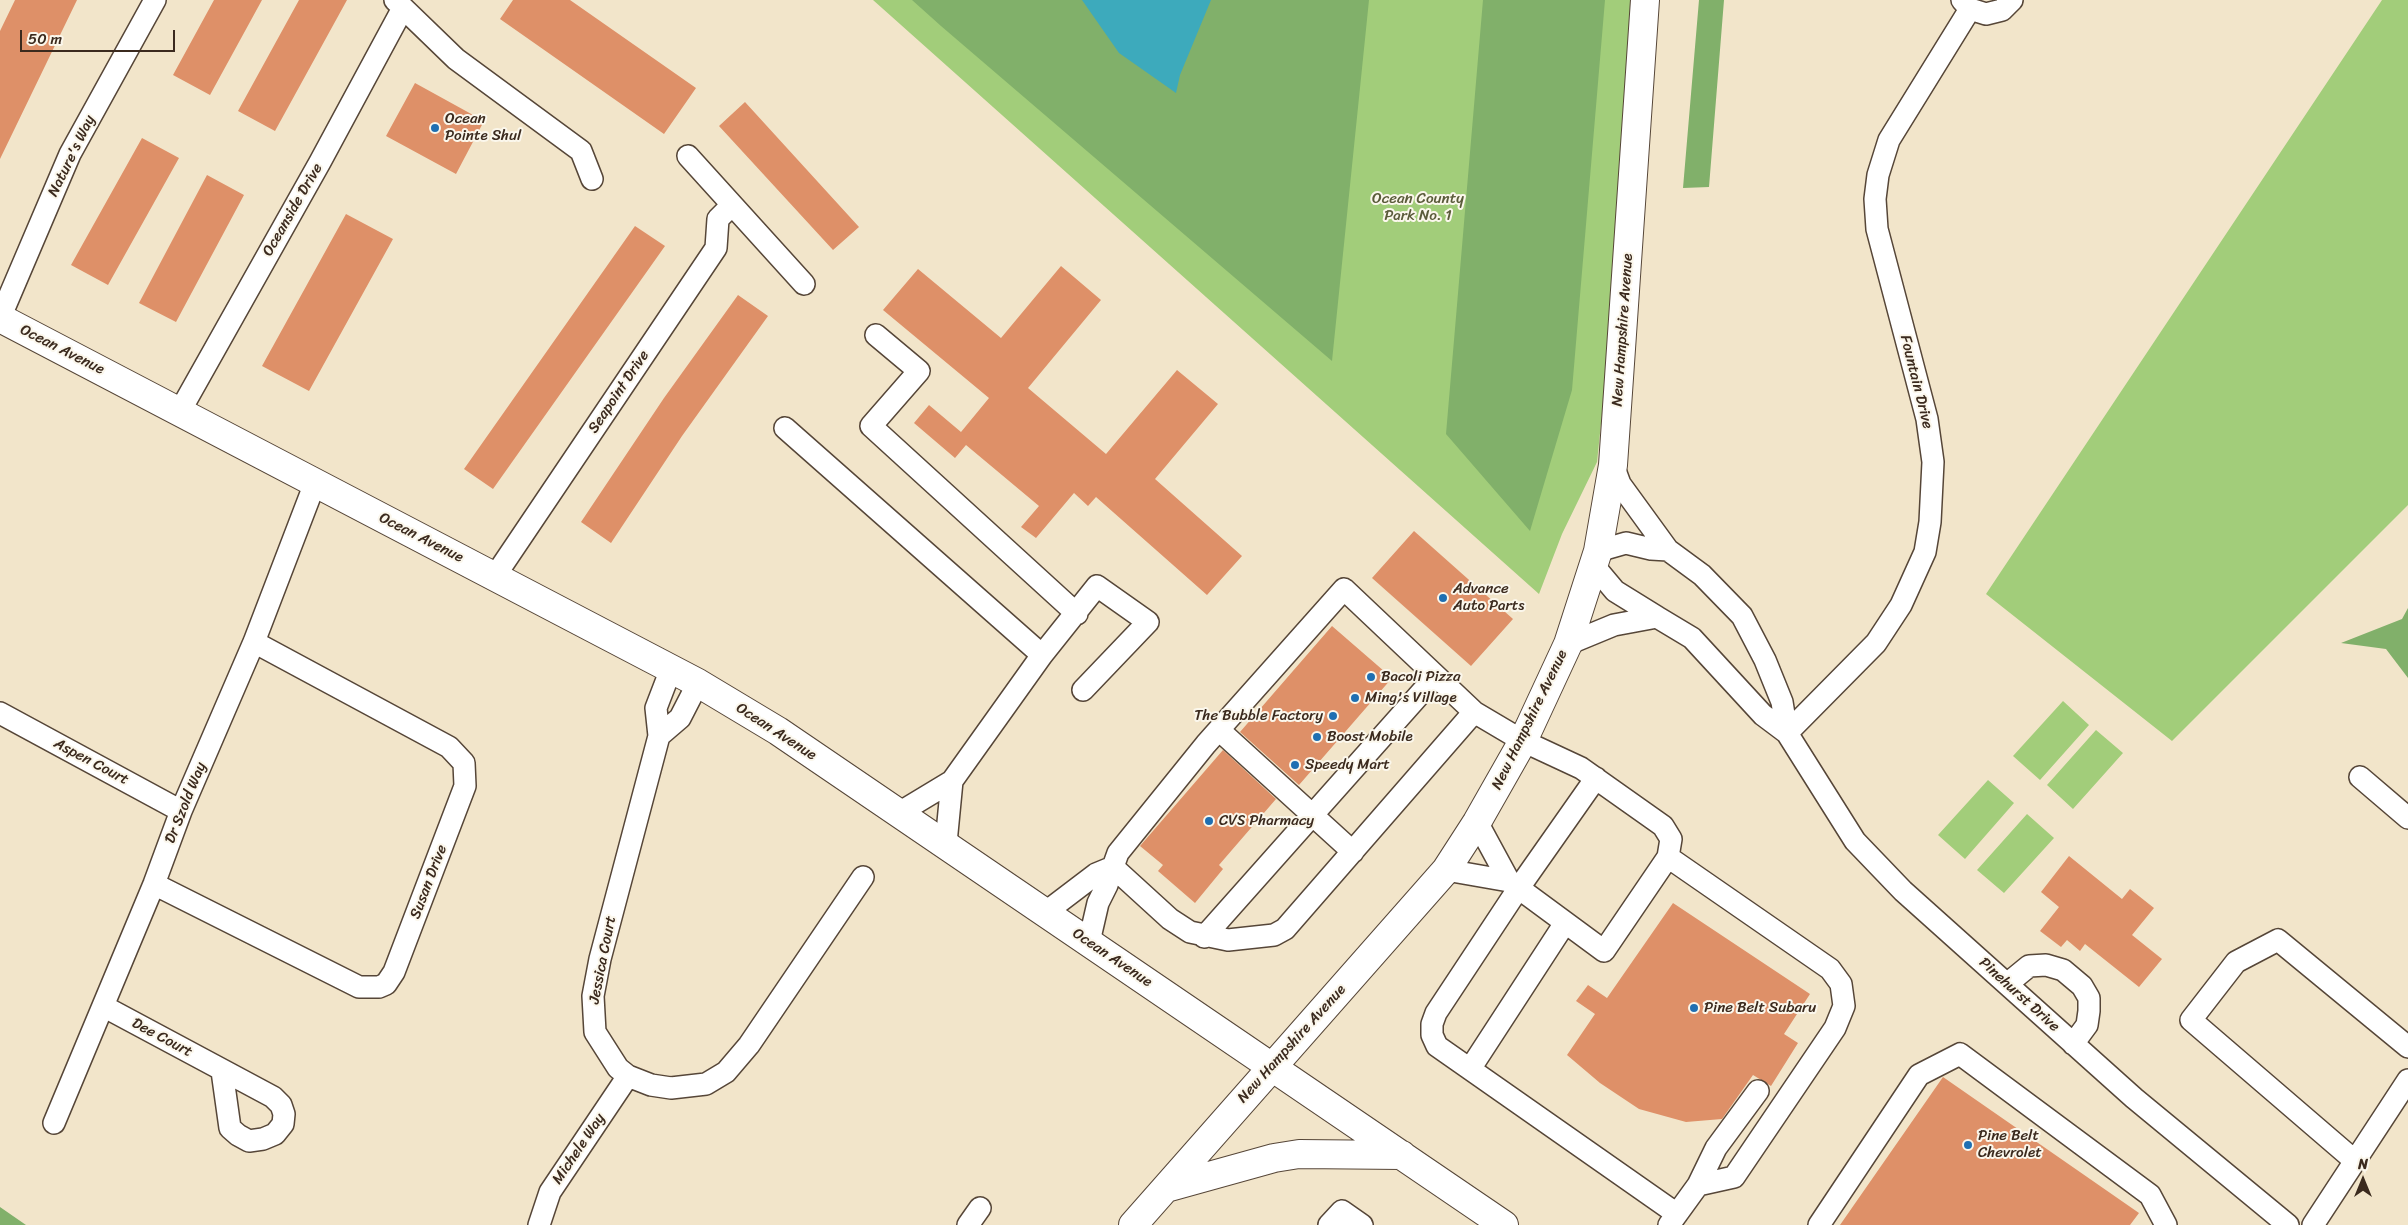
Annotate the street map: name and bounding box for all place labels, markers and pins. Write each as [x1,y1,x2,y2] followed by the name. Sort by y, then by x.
[445,110,521,145] place label: Ocean Pointe Shul
[429,122,441,134] marker: Ocean Pointe Shul
[1453,580,1524,615] place label: Advance Auto Parts
[1437,592,1449,604] marker: Advance Auto Parts
[1381,668,1460,686] place label: Bacoli Pizza
[1365,671,1377,683] marker: Bacoli Pizza
[1365,689,1457,707] place label: Ming's Village
[1349,692,1361,704] marker: Ming's Village
[1194,707,1323,725] place label: The Bubble Factory
[1327,710,1339,722] marker: The Bubble Factory
[1327,728,1413,746] place label: Boost Mobile
[1311,731,1323,743] marker: Boost Mobile
[1305,756,1390,774] place label: Speedy Mart
[1289,759,1301,771] marker: Speedy Mart
[1219,812,1314,830] place label: CVS Pharmacy
[1203,815,1215,827] marker: CVS Pharmacy
[1704,999,1816,1017] place label: Pine Belt Subaru
[1688,1002,1700,1014] marker: Pine Belt Subaru
[1978,1127,2042,1162] place label: Pine Belt Chevrolet
[1962,1139,1974,1151] marker: Pine Belt Chevrolet

